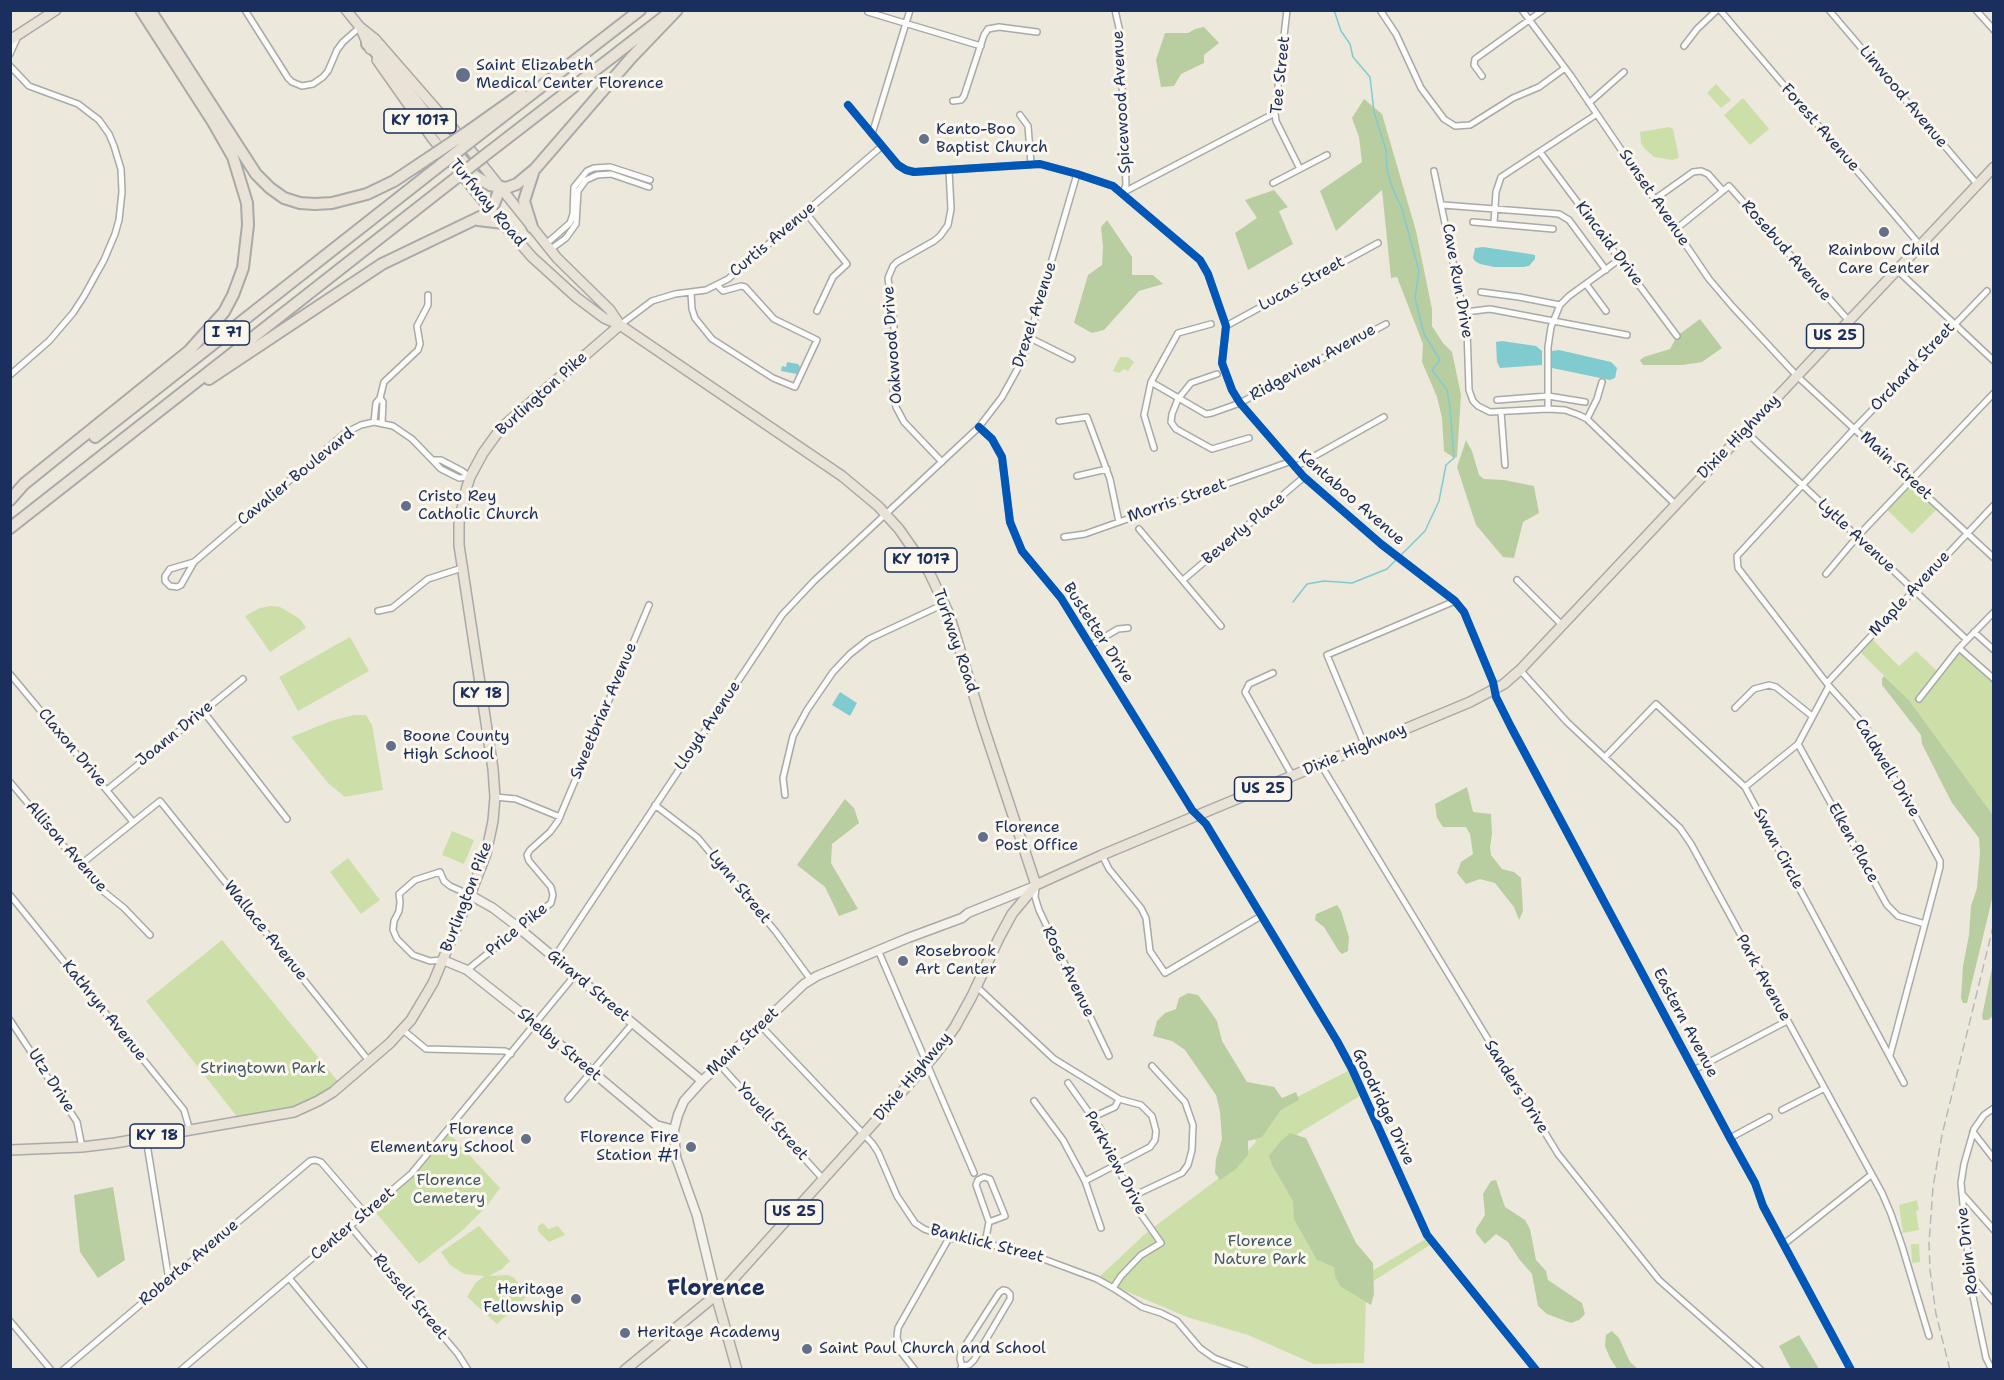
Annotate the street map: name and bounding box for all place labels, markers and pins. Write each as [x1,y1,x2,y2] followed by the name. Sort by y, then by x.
[476,56,664,94] place label: Saint Elizabeth Medical Center Florence
[454,66,472,84] marker: Saint Elizabeth Medical Center Florence
[936,120,1048,158] place label: Kento-Boo Baptist Church
[917,132,931,146] marker: Kento-Boo Baptist Church
[1877,225,1891,239] marker: Rainbow Child Care Center
[1828,241,1940,279] place label: Rainbow Child Care Center
[418,487,539,525] place label: Cristo Rey Catholic Church
[399,499,413,513] marker: Cristo Rey Catholic Church
[403,727,510,765] place label: Boone County High School
[384,739,398,753] marker: Boone County High School
[995,818,1078,856] place label: Florence Post Office
[976,830,990,844] marker: Florence Post Office
[915,942,997,980] place label: Rosebrook Art Center
[896,954,910,968] marker: Rosebrook Art Center
[370,1120,514,1158] place label: Florence Elementary School
[580,1128,679,1166] place label: Florence Fire Station #1
[519,1132,533,1146] marker: Florence Elementary School
[684,1140,698,1154] marker: Florence Fire Station #1
[483,1280,564,1318] place label: Heritage Fellowship
[569,1292,583,1306] marker: Heritage Fellowship
[637,1323,780,1343] place label: Heritage Academy
[618,1326,632,1340] marker: Heritage Academy
[819,1339,1046,1359] place label: Saint Paul Church and School
[800,1342,814,1356] marker: Saint Paul Church and School

